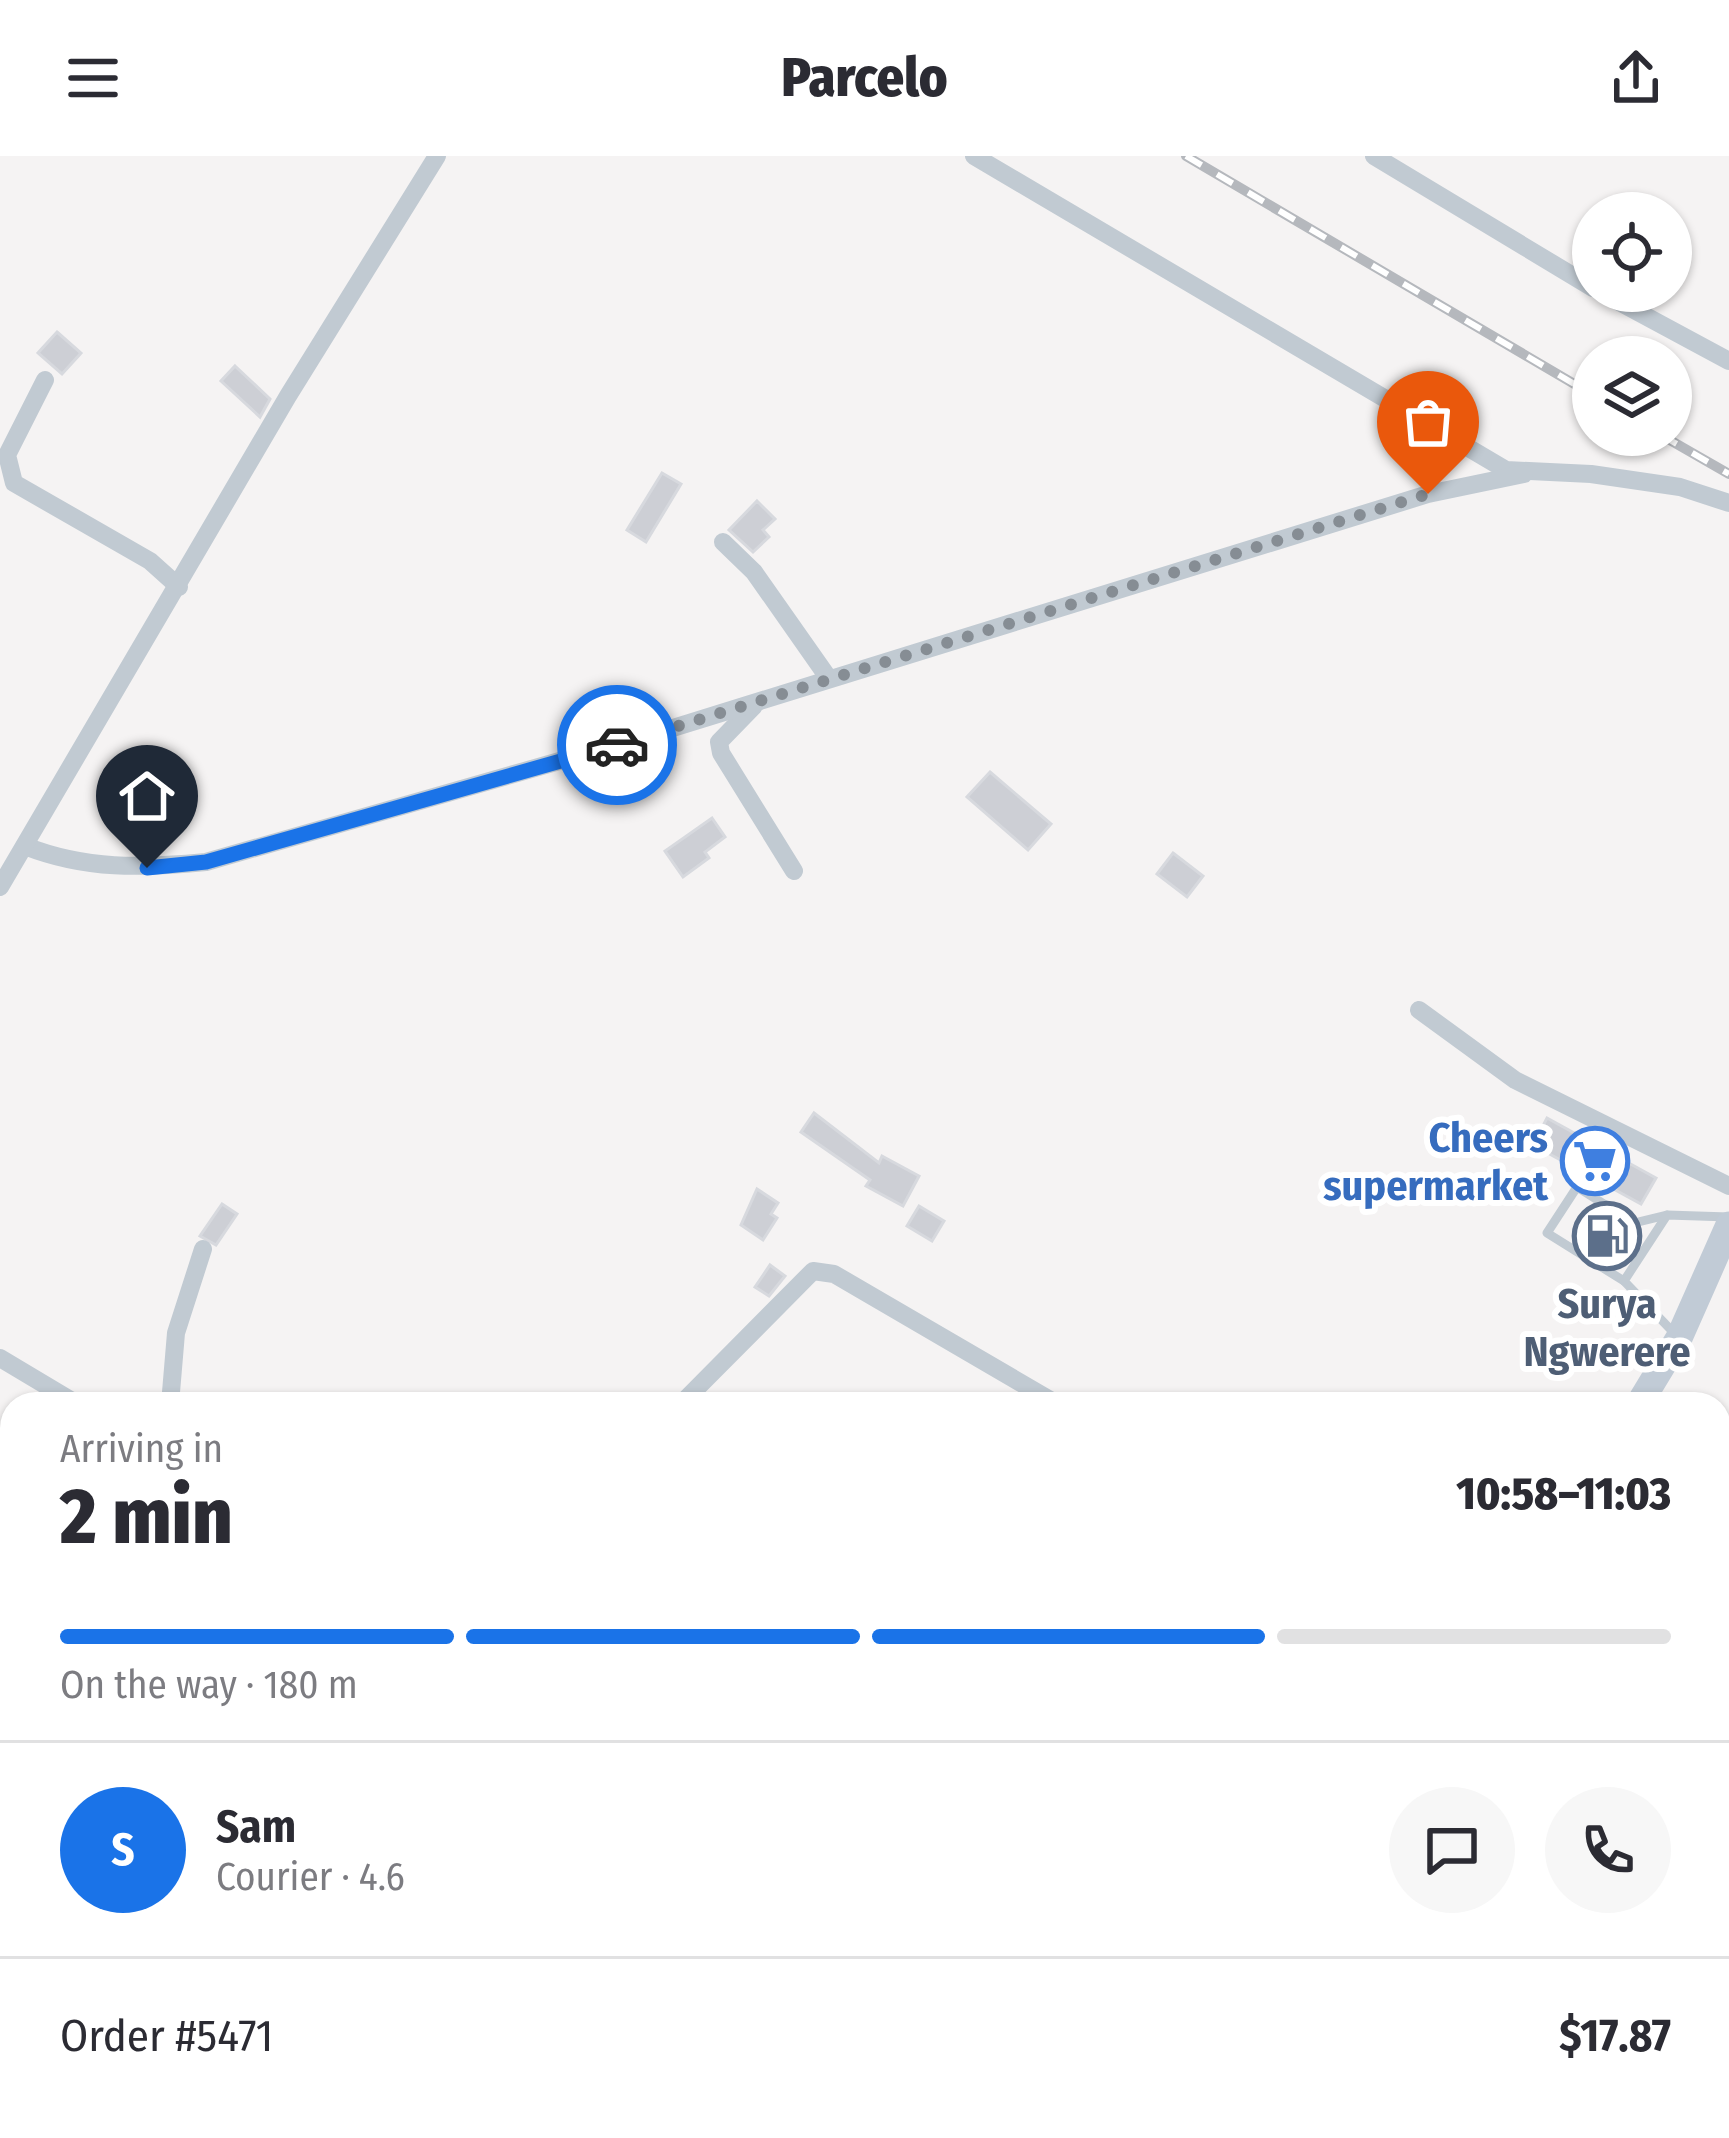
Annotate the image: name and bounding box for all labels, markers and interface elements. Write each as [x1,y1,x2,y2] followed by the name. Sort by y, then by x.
[60,45,126,111] icon: menu
[1603,45,1669,111] icon: share
[781,46,948,110] text: Parcelo
[1572,192,1692,456] map controls
[1572,192,1692,312] button: locate
[1572,336,1692,456] button: layers
[1377,371,1479,494] pin
[1395,389,1461,455] icon: bag
[557,685,677,805] courier
[584,712,650,778] icon: car
[96,745,198,868] pin
[114,763,180,829] icon: home
[1323,1113,1549,1211] place label: Cheers supermarket
[1560,1126,1630,1196] supermarket icon: Cheers supermarket
[1572,1201,1642,1271] fuel station icon: Surya Ngwerere
[1523,1279,1691,1377] place label: Surya Ngwerere
[60,1426,223,1472] text: Arriving in
[1456,1467,1671,1521] text: 10:58–11:03
[60,1470,233,1564] text: 2 min
[60,1662,358,1708] text: On the way · 180 m
[1389,1787,1515,1913] button: chat
[1545,1787,1671,1913] button: phone
[216,1800,296,1854] text: Sam
[111,1823,135,1877] text: S
[216,1854,405,1900] text: Courier · 4.6
[60,2009,273,2063] text: Order #5471
[1559,2009,1671,2063] text: $17.87

